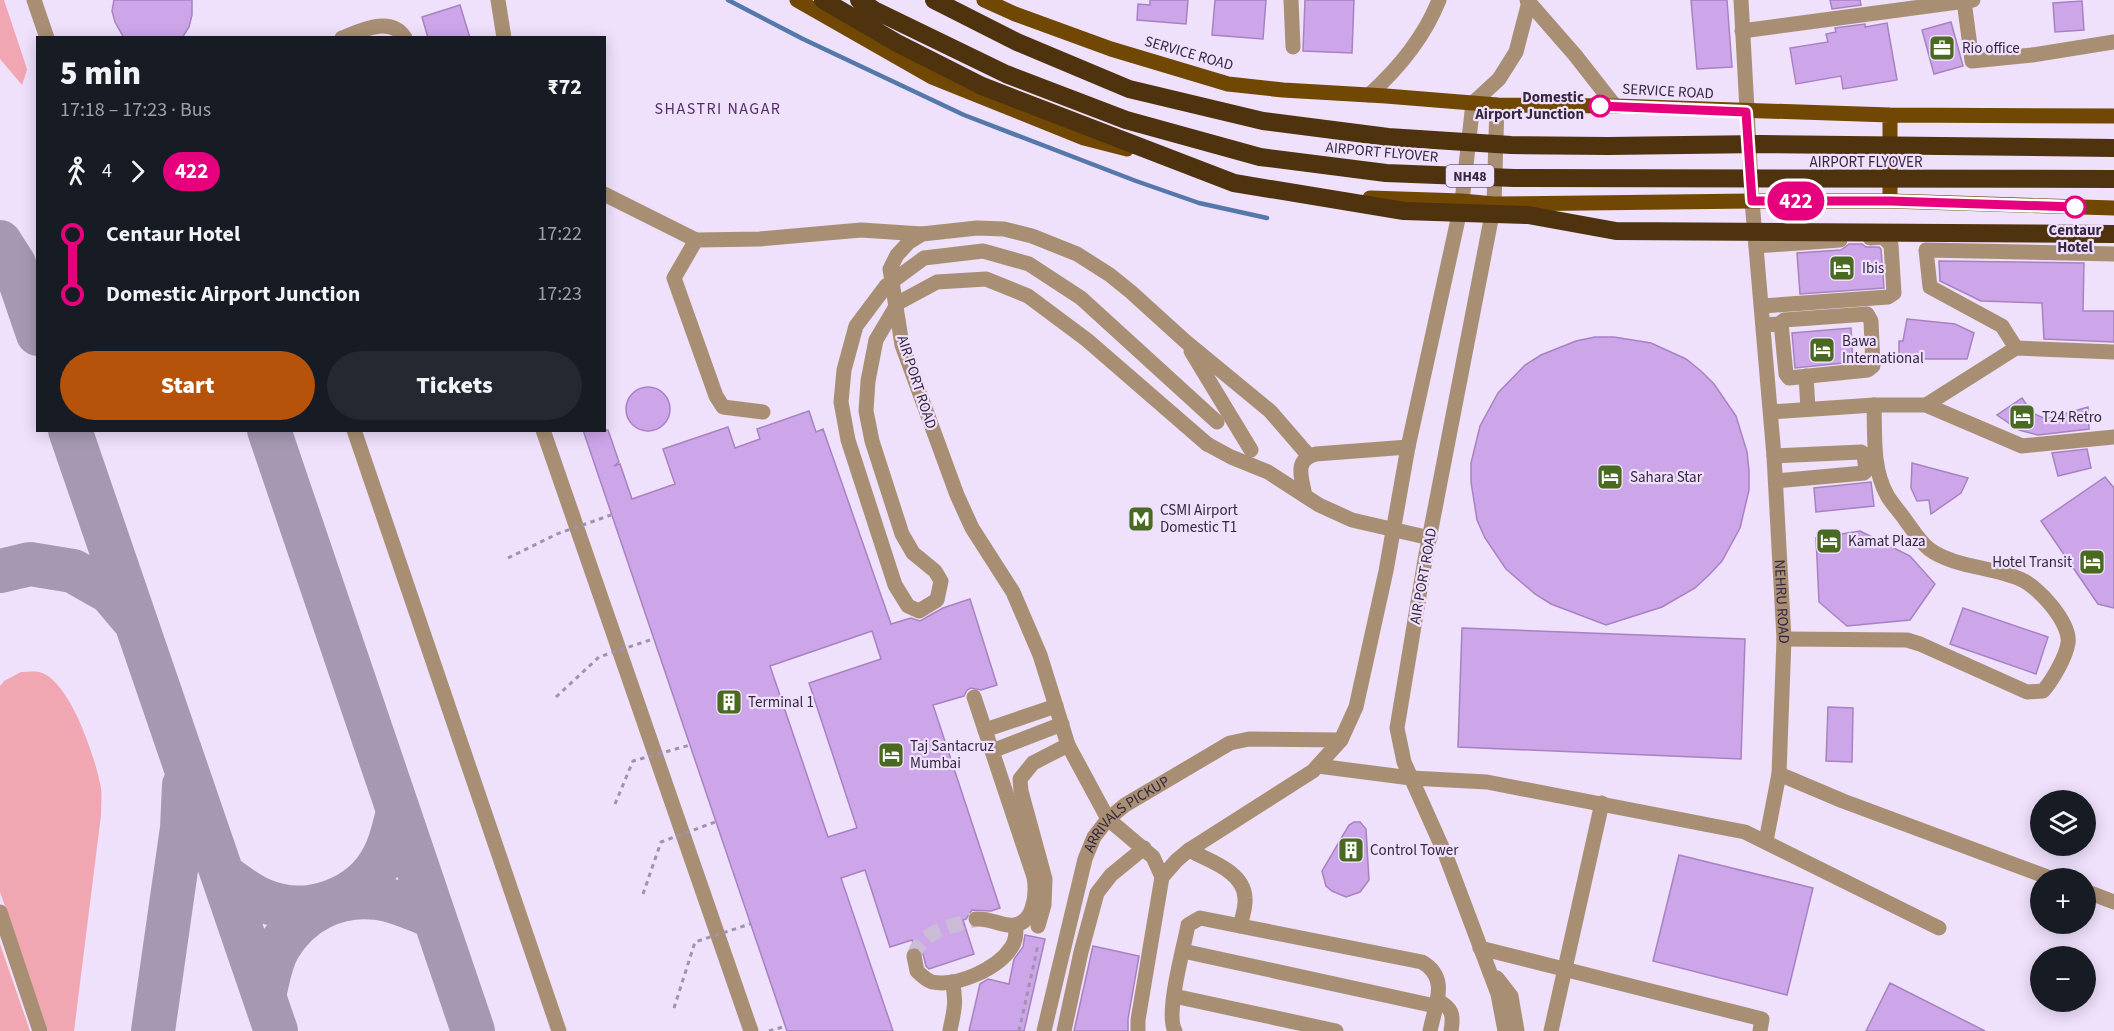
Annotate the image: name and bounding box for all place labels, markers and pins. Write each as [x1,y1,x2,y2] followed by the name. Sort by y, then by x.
[1927,33,1957,63] office icon: Rio office
[1962,38,2020,59] place label: Rio office
[1474,87,1584,125] place label: Domestic Airport Junction
[1589,95,1611,117] marker: Domestic Airport Junction
[2064,196,2086,218] marker: Centaur Hotel
[2049,220,2101,258] place label: Centaur Hotel
[1827,253,1857,283] hotel icon: Ibis
[1862,258,1884,279] place label: Ibis
[1842,331,1924,369] place label: Bawa International
[1807,335,1837,365] hotel icon: Bawa International
[2007,402,2037,432] hotel icon: T24 Retro
[2042,407,2102,428] place label: T24 Retro
[1595,462,1625,492] hotel icon: Sahara Star
[1630,467,1703,488] place label: Sahara Star
[1160,500,1238,538] place label: CSMI Airport Domestic T1
[1126,504,1156,534] metro station icon: CSMI Airport Domestic T1
[1814,526,1844,556] hotel icon: Kamat Plaza
[1848,531,1926,552] place label: Kamat Plaza
[2077,547,2107,577] hotel icon: Hotel Transit
[1992,552,2072,573] place label: Hotel Transit
[714,687,744,717] building icon: Terminal 1
[748,692,814,713] place label: Terminal 1
[910,736,994,774] place label: Taj Santacruz Mumbai
[876,740,906,770] hotel icon: Taj Santacruz Mumbai
[1336,835,1366,865] building icon: Control Tower
[1370,840,1459,861] place label: Control Tower

